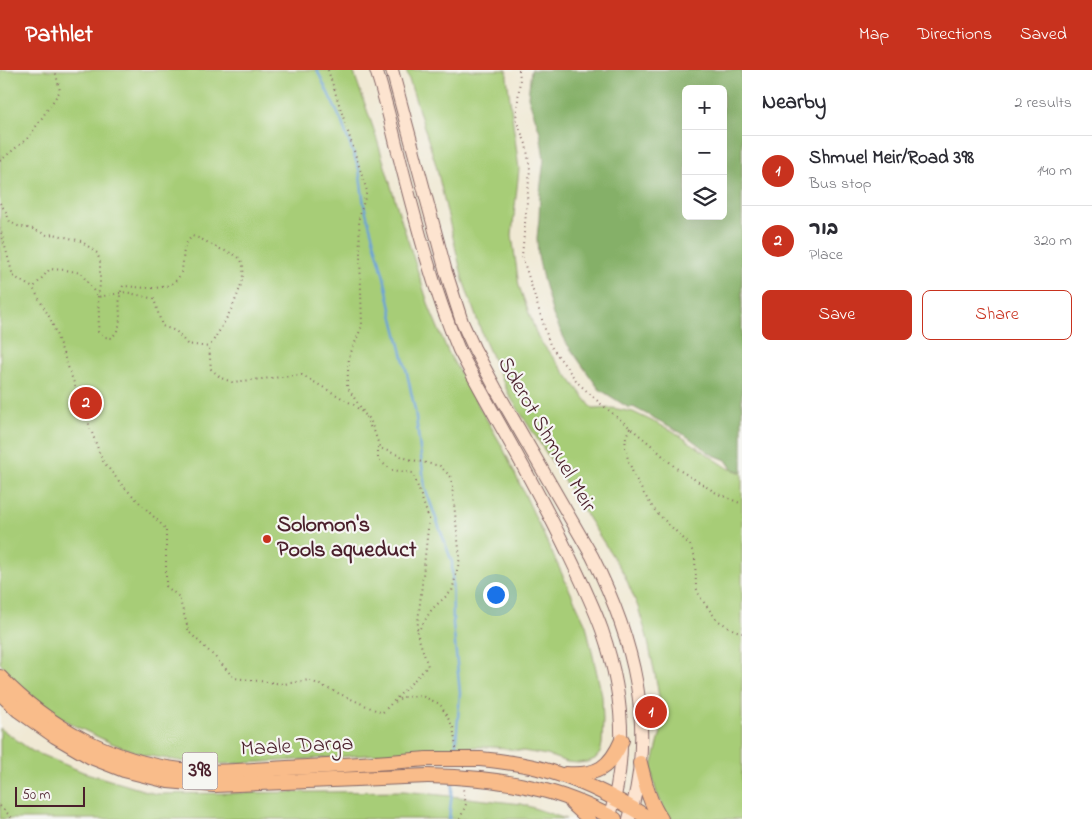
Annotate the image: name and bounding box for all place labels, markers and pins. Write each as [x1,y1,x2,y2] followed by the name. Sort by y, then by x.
[70,384,102,422] pin: 2
[277,510,417,567] place label: Solomon's Pools aqueduct
[261,533,273,545] marker: Solomon's Pools aqueduct
[635,693,667,731] pin: 1

